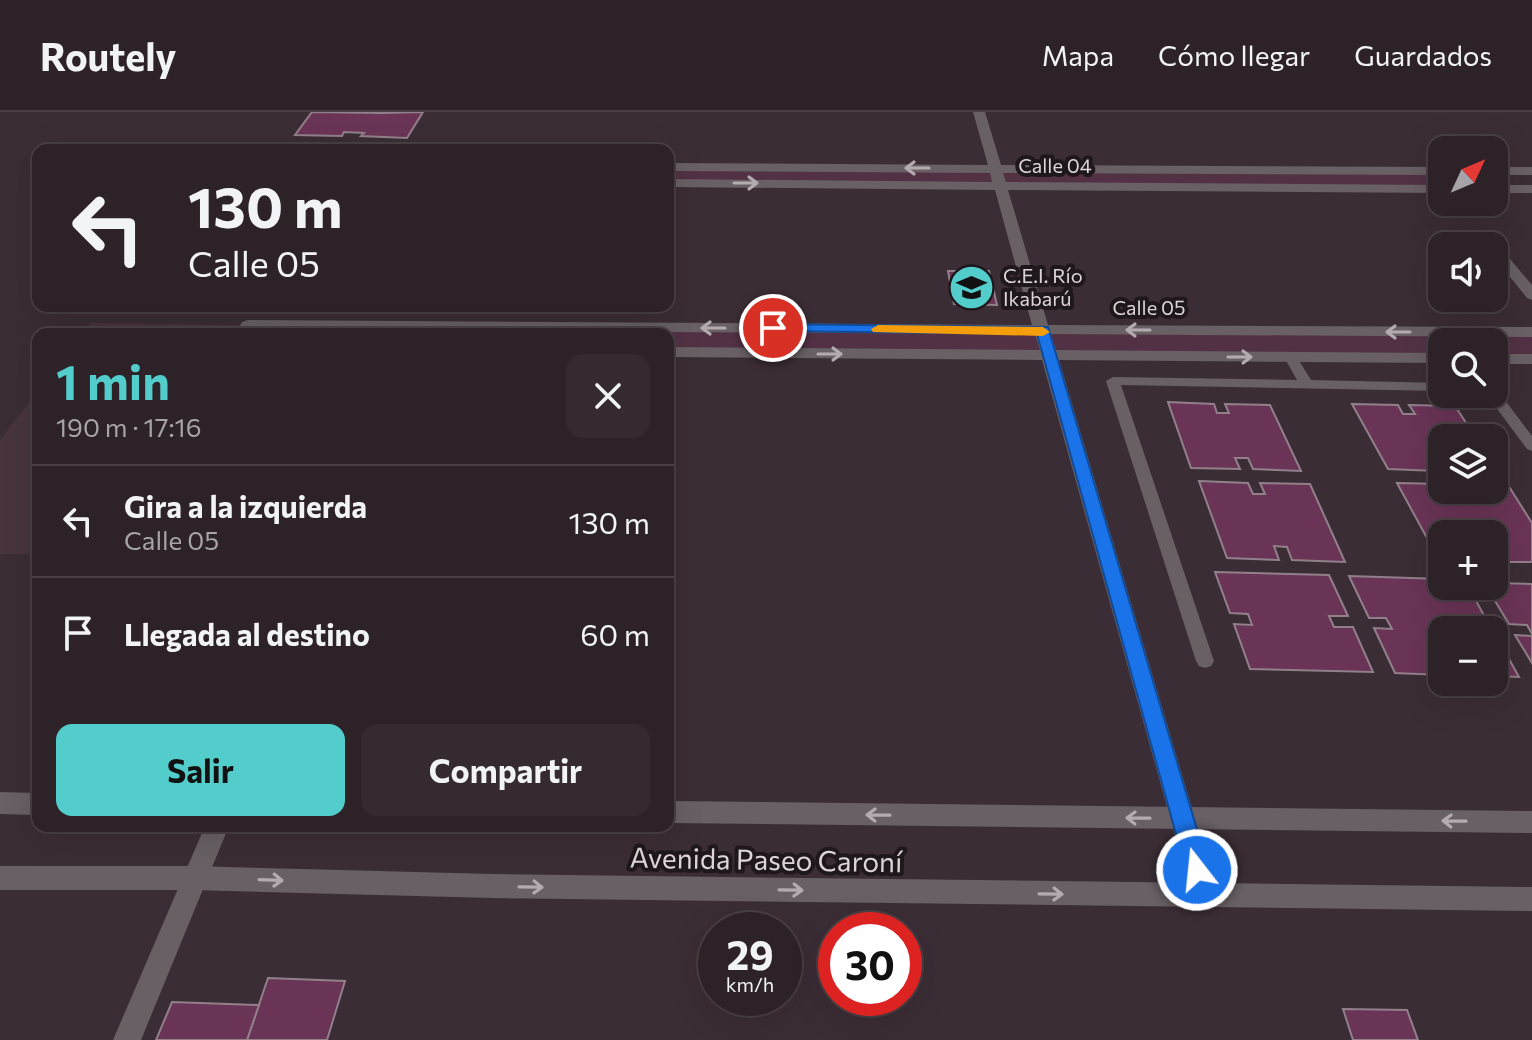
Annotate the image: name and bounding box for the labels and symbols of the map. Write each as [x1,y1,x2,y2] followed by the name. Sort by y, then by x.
[1428,136,1508,216] north arrow
[1018,153,1092,177] street label: Calle 04
[904,160,931,175] one-way arrow
[732,176,759,191] one-way arrow
[1003,263,1083,310] place label: C.E.I. Río Ikabarú
[948,264,996,312] school or university icon: C.E.I. Río Ikabarú
[739,294,807,362] pin
[1112,295,1186,319] street label: Calle 05
[700,320,727,336] one-way arrow
[1125,322,1152,338] one-way arrow
[1385,324,1412,340] one-way arrow
[816,346,843,362] one-way arrow
[1226,349,1253,365] one-way arrow
[865,807,892,823] one-way arrow
[1125,810,1152,826] one-way arrow
[1441,813,1468,829] one-way arrow
[1155,828,1239,912] position arrow
[629,840,903,878] street label: Avenida Paseo Caroní
[257,872,284,888] one-way arrow
[517,879,544,895] one-way arrow
[777,882,804,898] one-way arrow
[1037,886,1064,902] one-way arrow
[818,912,922,1016] speed limit sign: 30

